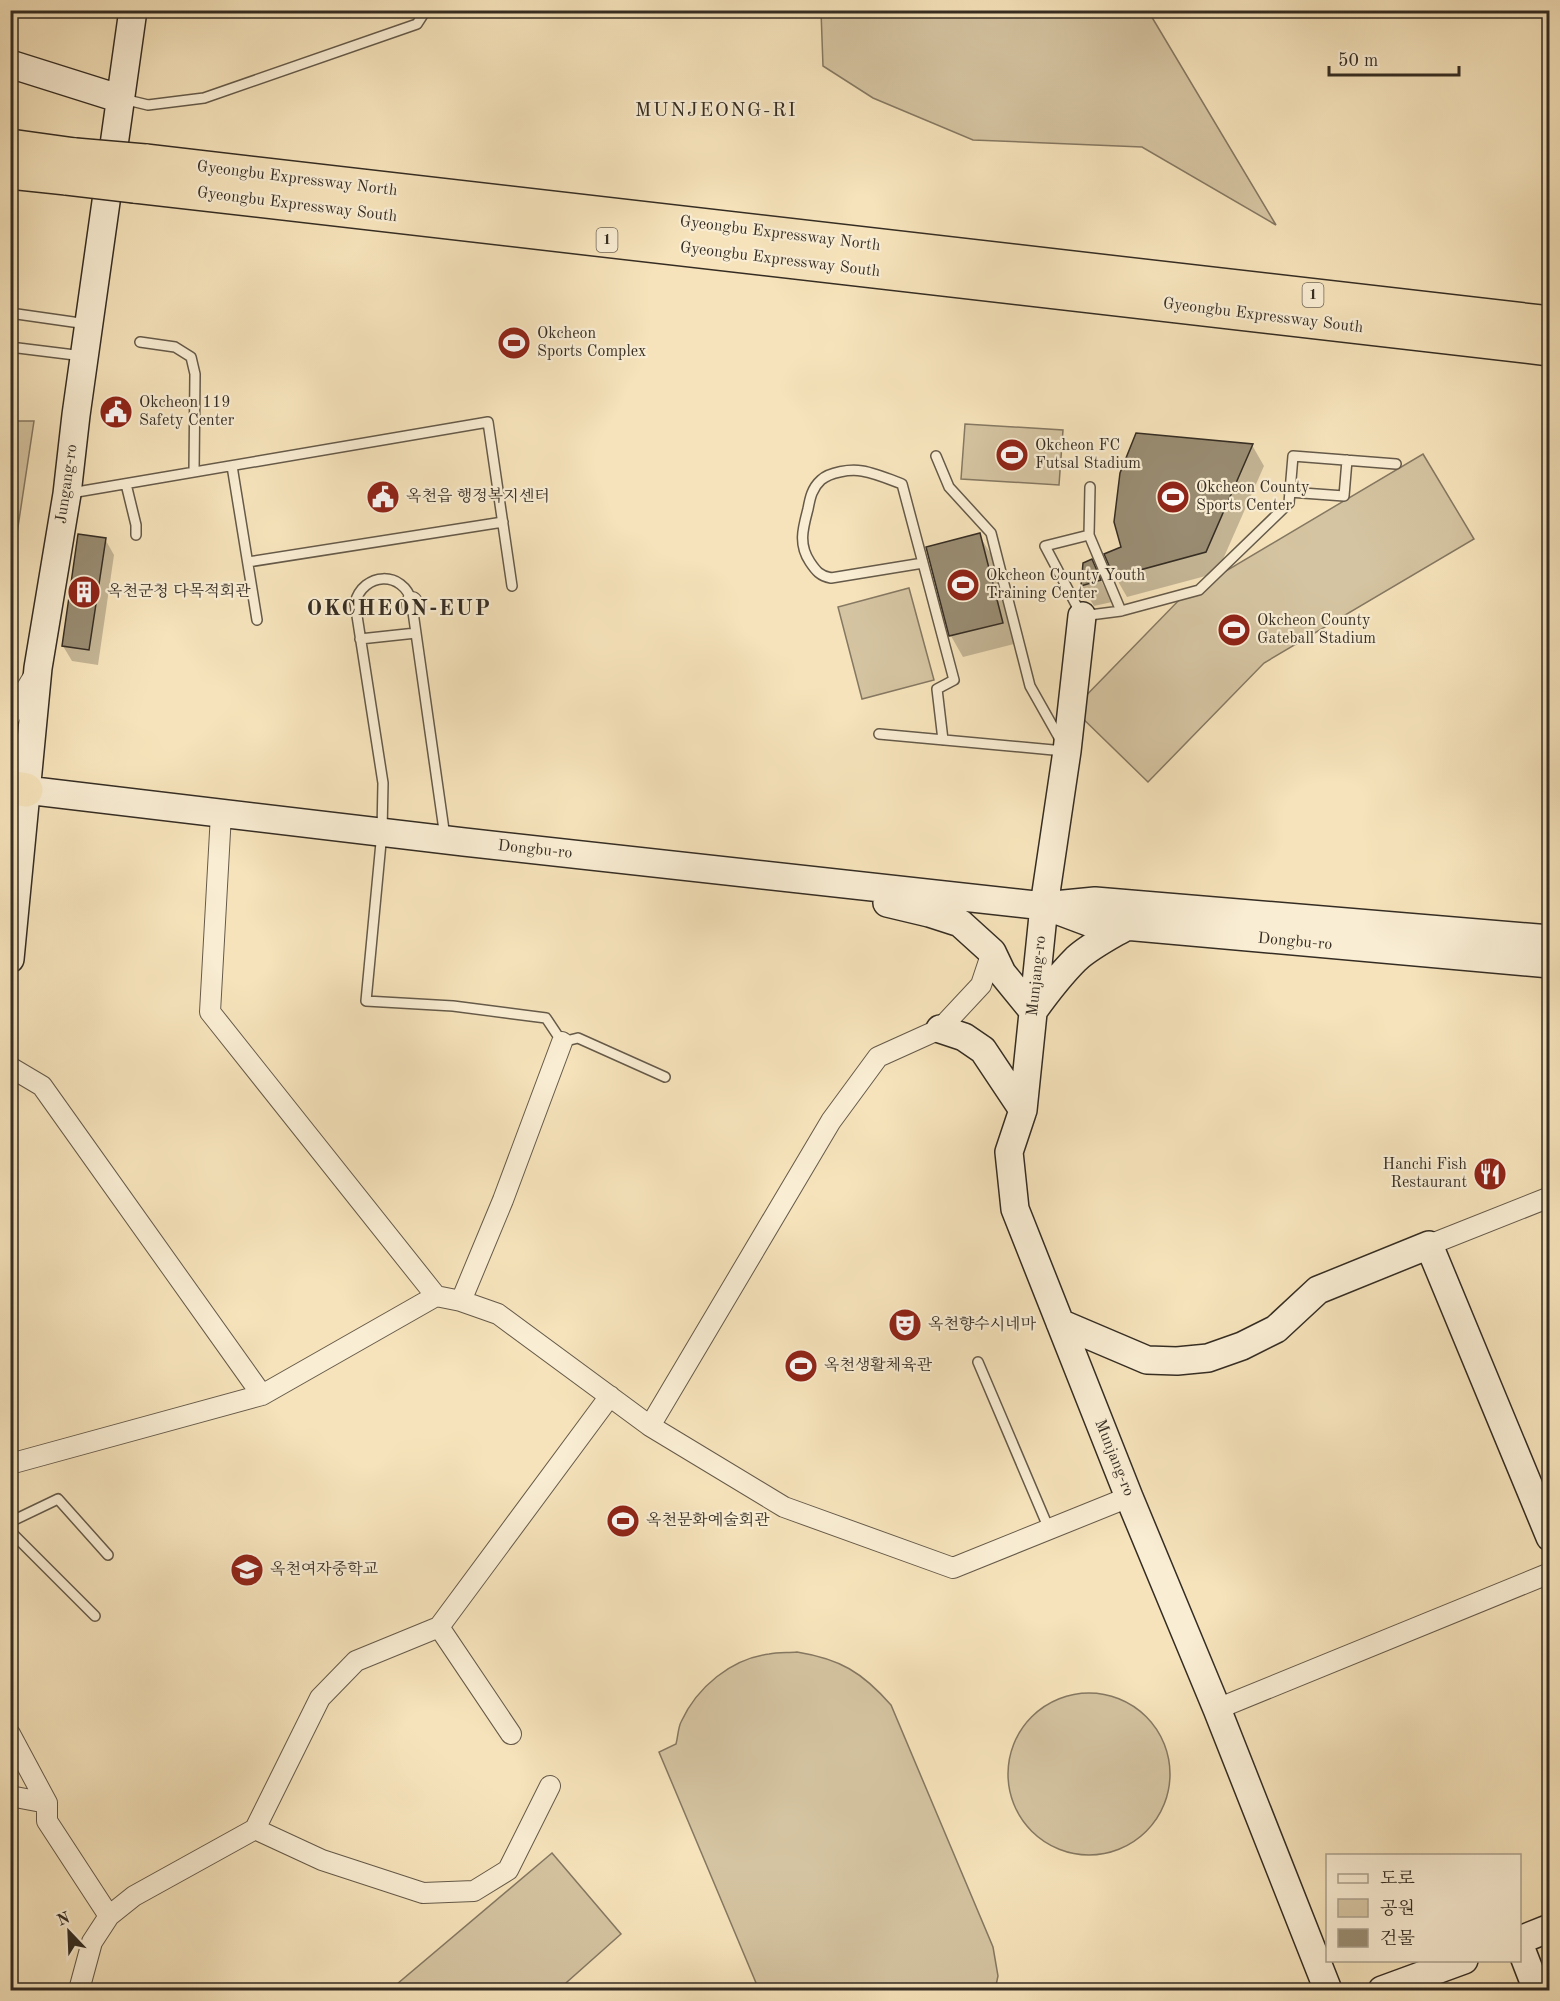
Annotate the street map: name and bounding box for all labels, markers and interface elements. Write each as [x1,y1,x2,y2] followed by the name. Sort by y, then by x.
[1329,39,1460,77] scale bar
[1338,52,1378,70] text: 50 m
[635,101,797,121] district label: MUNJEONG-RI
[196,159,399,199] street label: Gyeongbu Expressway North
[196,185,398,225] street label: Gyeongbu Expressway South
[679,214,882,254] street label: Gyeongbu Expressway North
[596,228,618,252] road number: 1
[679,240,881,280] street label: Gyeongbu Expressway South
[1302,283,1324,307] road number: 1
[1162,296,1364,336] street label: Gyeongbu Expressway South
[496,325,532,361] sports icon: Okcheon Sports Complex
[537,326,646,360] place label: Okcheon Sports Complex
[98,394,134,430] public building icon: Okcheon 119 Safety Center
[139,395,235,429] place label: Okcheon 119 Safety Center
[994,437,1030,473] sports icon: Okcheon FC Futsal Stadium
[1035,438,1141,472] place label: Okcheon FC Futsal Stadium
[54,443,81,525] street label: Jungang-ro
[365,479,401,515] public building icon: 옥천읍 행정복지센터
[1155,479,1191,515] sports icon: Okcheon County Sports Center
[1196,480,1310,514] place label: Okcheon County Sports Center
[406,487,550,505] place label: 옥천읍 행정복지센터
[945,567,981,603] sports icon: Okcheon County Youth Training Center
[986,568,1146,602] place label: Okcheon County Youth Training Center
[66,574,102,610] building icon: 옥천군청 다목적회관
[107,582,251,600] place label: 옥천군청 다목적회관
[307,598,491,620] district label: OKCHEON-EUP
[1216,612,1252,648] sports icon: Okcheon County Gateball Stadium
[1257,613,1376,647] place label: Okcheon County Gateball Stadium
[497,838,573,862] street label: Dongbu-ro
[1257,931,1333,953] street label: Dongbu-ro
[1025,935,1049,1017] street label: Munjang-ro
[1472,1156,1508,1192] restaurant icon: Hanchi Fish Restaurant
[1383,1157,1467,1191] place label: Hanchi Fish Restaurant
[887,1307,923,1343] theatre icon: 옥천향수시네마
[928,1315,1037,1333] place label: 옥천향수시네마
[783,1348,819,1384] sports icon: 옥천생활체육관
[824,1356,933,1374] place label: 옥천생활체육관
[1091,1417,1137,1499] street label: Munjang-ro
[605,1503,641,1539] sports icon: 옥천문화예술회관
[646,1511,770,1529] place label: 옥천문화예술회관
[229,1552,265,1588] school or university icon: 옥천여자중학교
[270,1560,378,1578] place label: 옥천여자중학교
[1326,1854,1521,1962] legend
[1380,1870,1415,1888] text: 도로
[1380,1899,1415,1918] text: 공원
[39,1902,99,1962] north arrow
[55,1910,73,1930] text: N
[1380,1929,1415,1948] text: 건물

